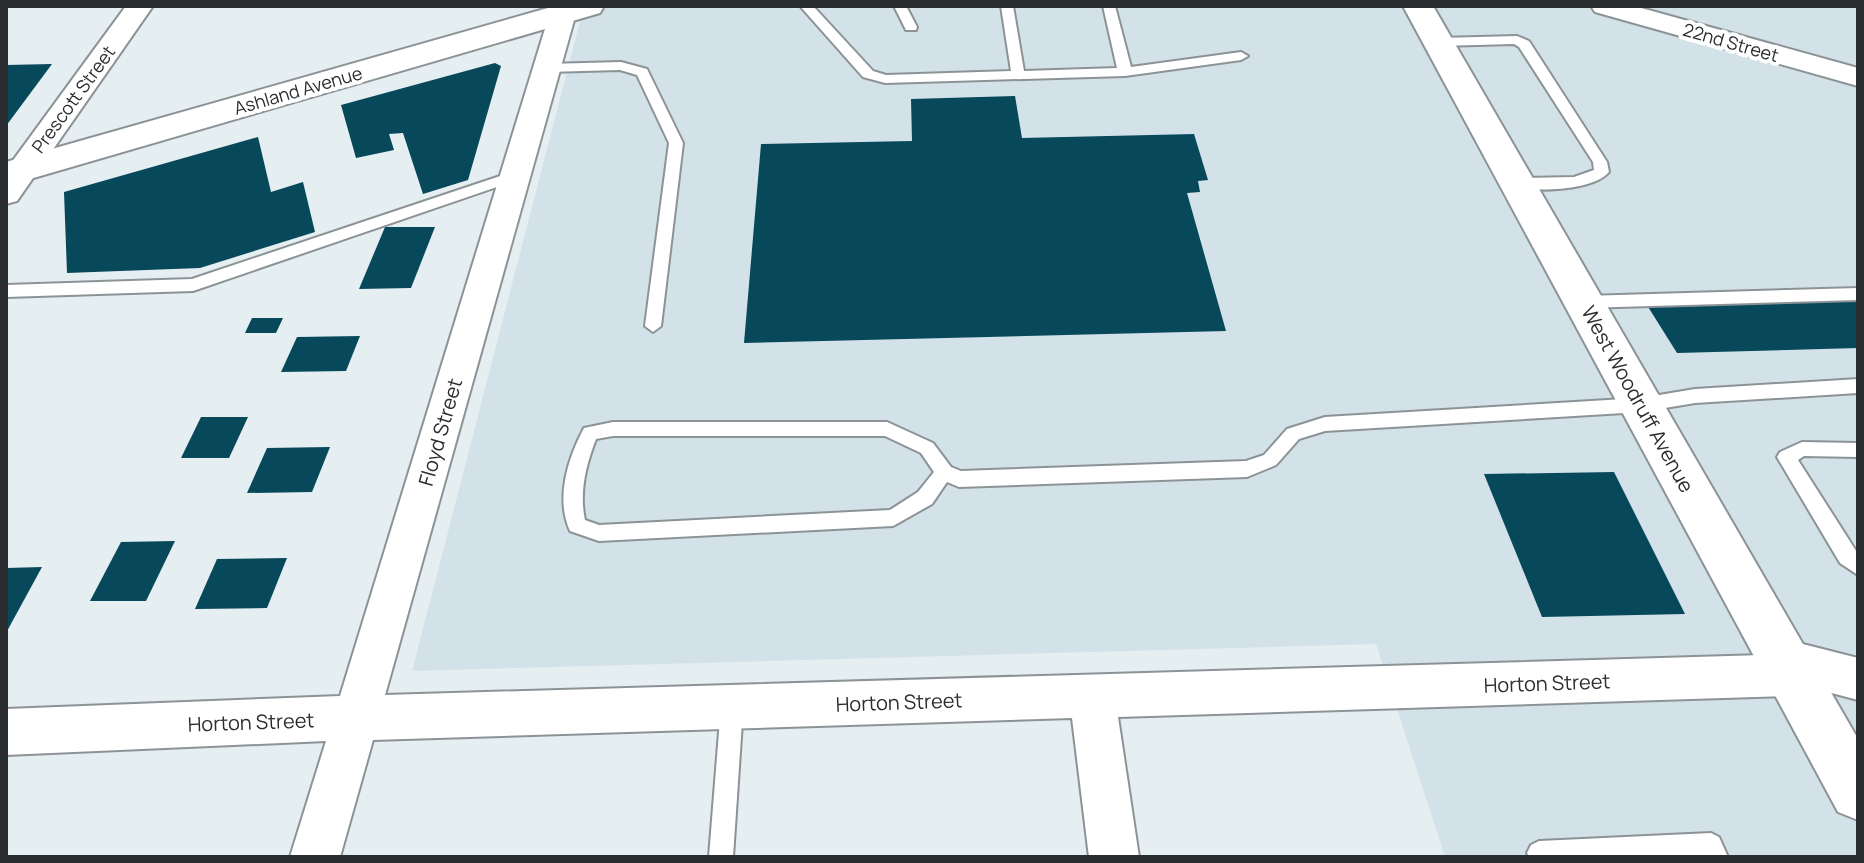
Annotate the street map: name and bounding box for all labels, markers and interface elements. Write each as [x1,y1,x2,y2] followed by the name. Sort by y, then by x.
[1680,17,1782,67] street label: 22nd Street
[26,40,120,158] street label: Prescott Street
[231,60,365,120] street label: Ashland Avenue
[1575,301,1701,497] street label: West Woodruff Avenue
[412,375,468,489] street label: Floyd Street
[1483,667,1611,699] street label: Horton Street
[835,686,963,718] street label: Horton Street
[187,706,315,738] street label: Horton Street

